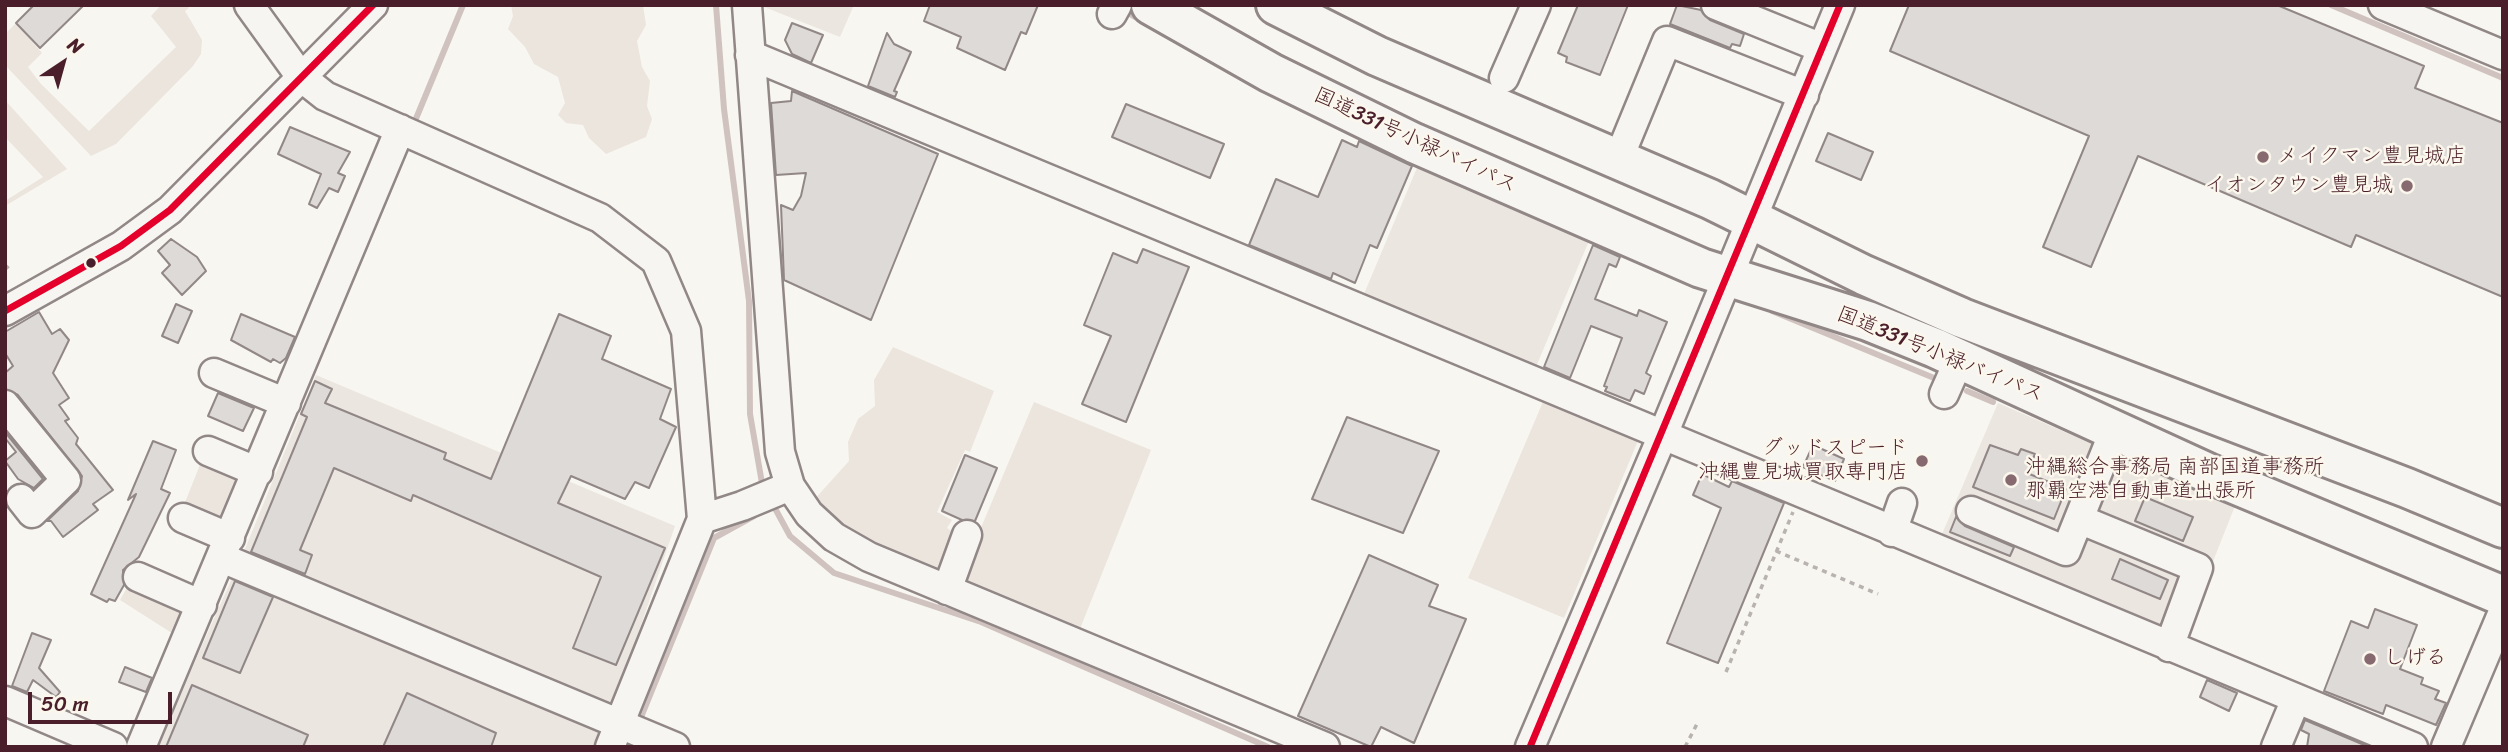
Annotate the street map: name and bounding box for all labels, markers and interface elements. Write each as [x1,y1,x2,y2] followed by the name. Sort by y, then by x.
[28,28,98,98] north arrow
[61,28,91,63] text: N
[1309,83,1521,199] street label: 国道331号小禄バイパス
[2277,144,2466,170] place label: メイクマン豊見城店
[2255,149,2271,165] marker: メイクマン豊見城店
[2204,173,2393,199] place label: イオンタウン豊見城
[2399,178,2415,194] marker: イオンタウン豊見城
[84,256,98,270] unlabelled marker
[1833,302,2047,408] street label: 国道331号小禄バイパス
[1698,436,1908,486] place label: グッドスピード 沖縄豊見城買取専門店
[1914,453,1930,469] marker: グッドスピード 沖縄豊見城買取専門店
[2025,455,2324,505] place label: 沖縄総合事務局 南部国道事務所 那覇空港自動車道出張所
[2003,472,2019,488] marker: 沖縄総合事務局 南部国道事務所 那覇空港自動車道出張所
[2384,646,2447,672] place label: しげる
[2362,651,2378,667] marker: しげる
[32,678,175,722] scale bar
[41,685,89,723] text: 50 m

